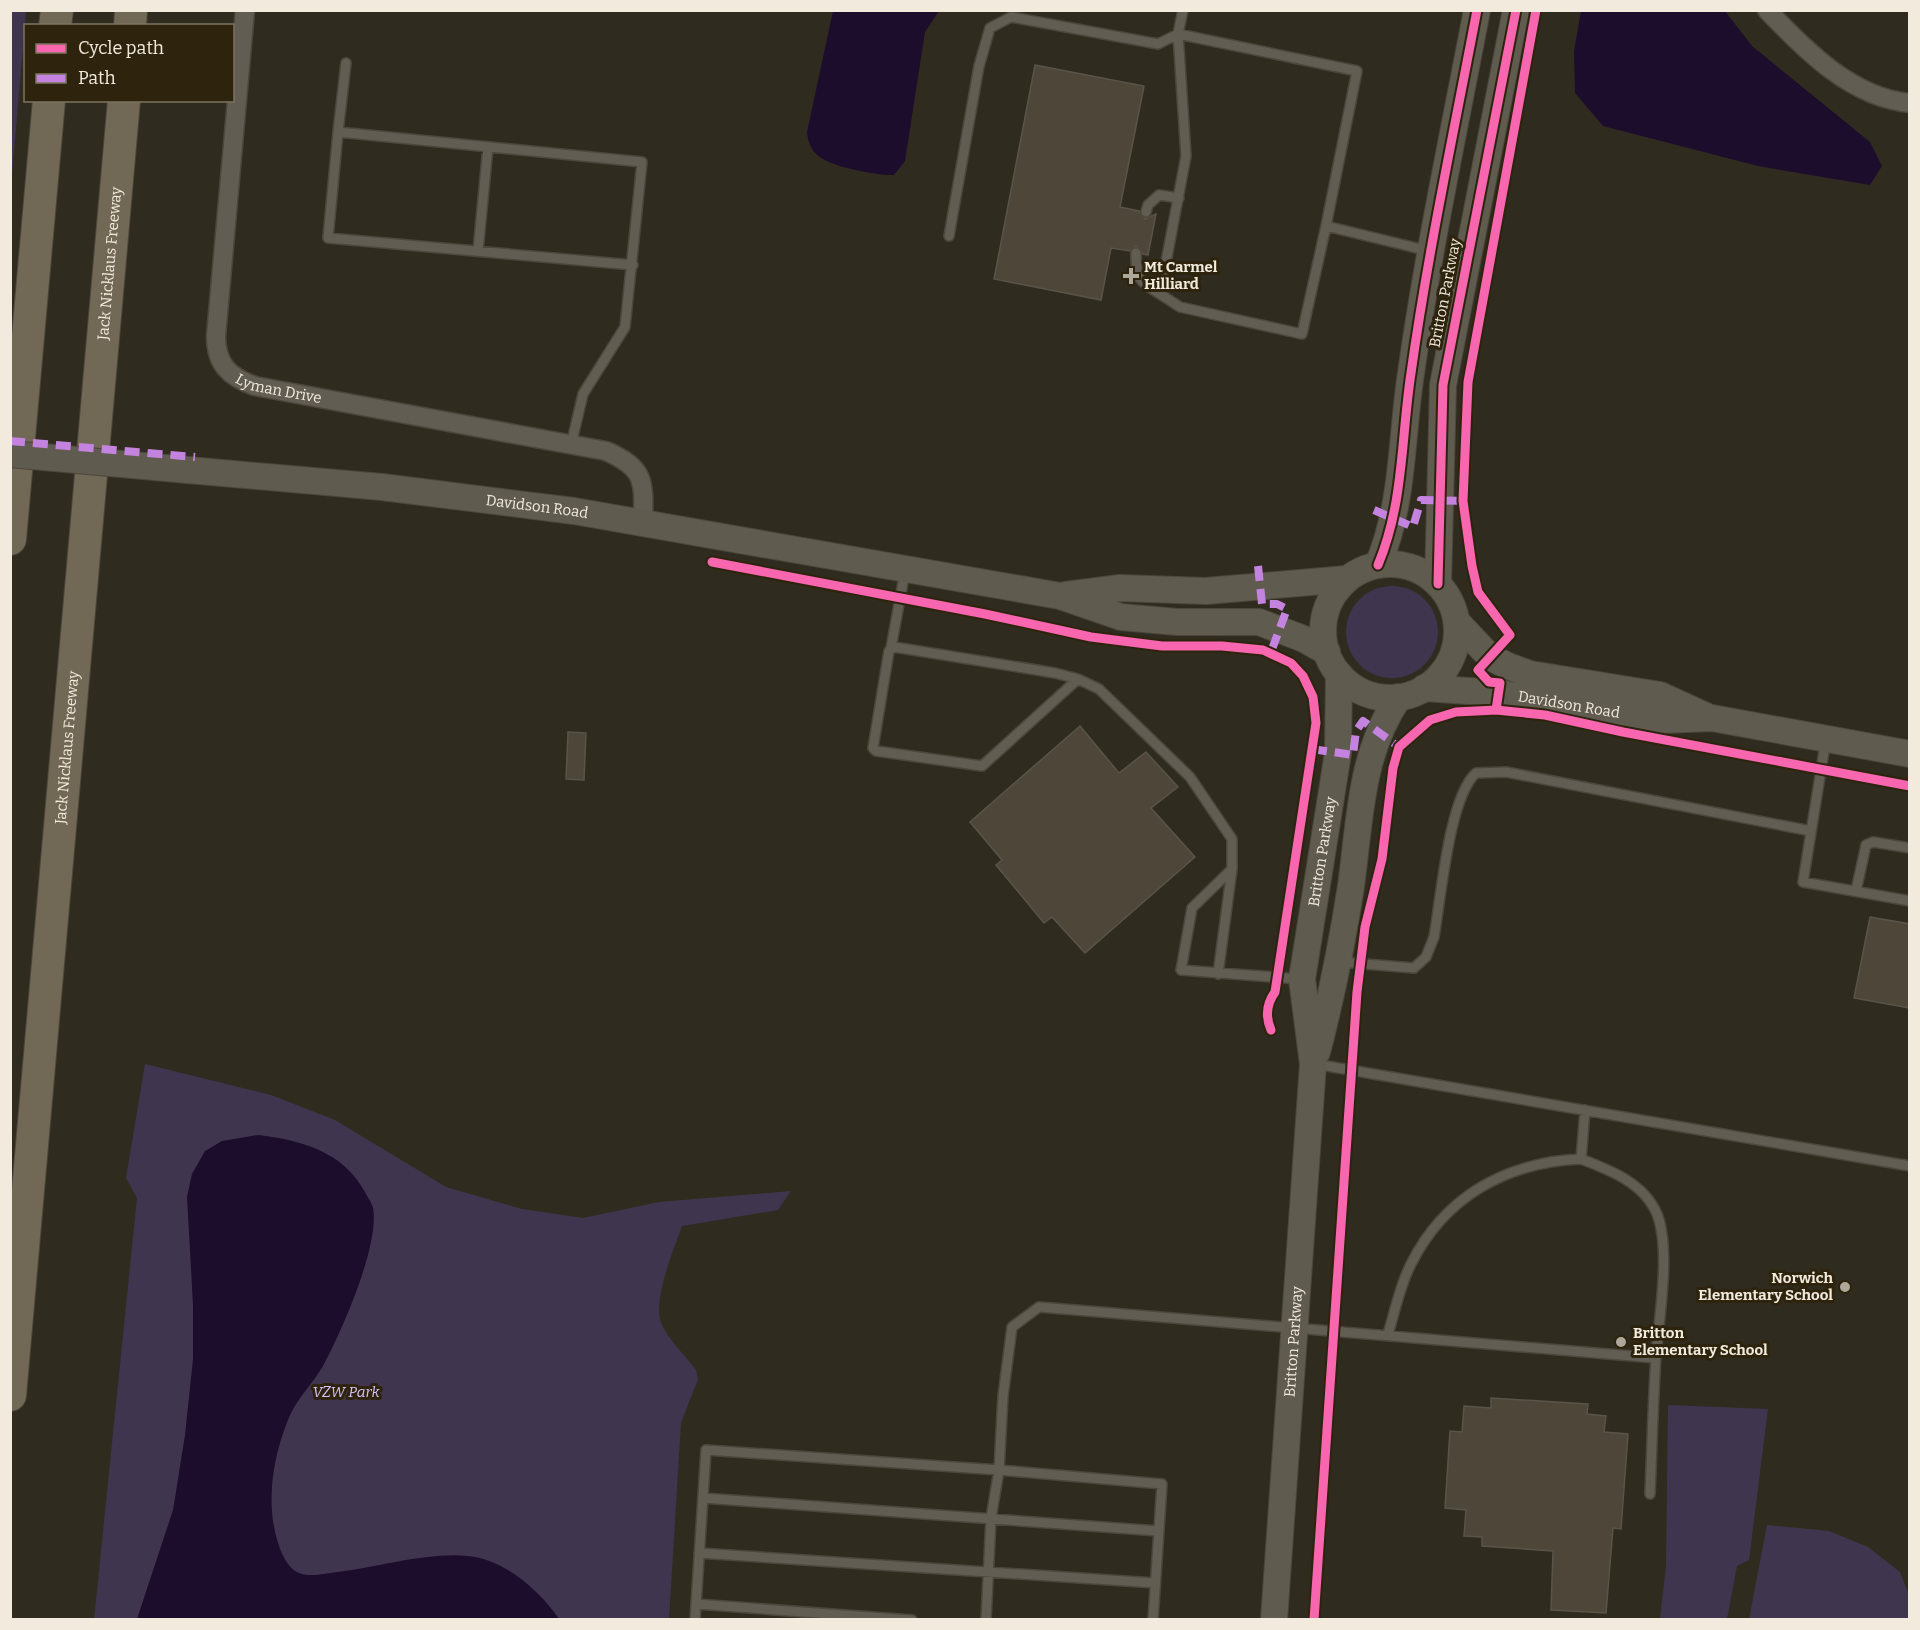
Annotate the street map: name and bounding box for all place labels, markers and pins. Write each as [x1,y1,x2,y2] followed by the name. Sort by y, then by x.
[1144,258,1218,293] place label: Mt Carmel Hilliard
[1122,267,1140,285] marker: Mt Carmel Hilliard
[1698,1269,1833,1304] place label: Norwich Elementary School
[1838,1280,1852,1294] marker: Norwich Elementary School
[1633,1324,1768,1359] place label: Britton Elementary School
[1614,1335,1628,1349] marker: Britton Elementary School

